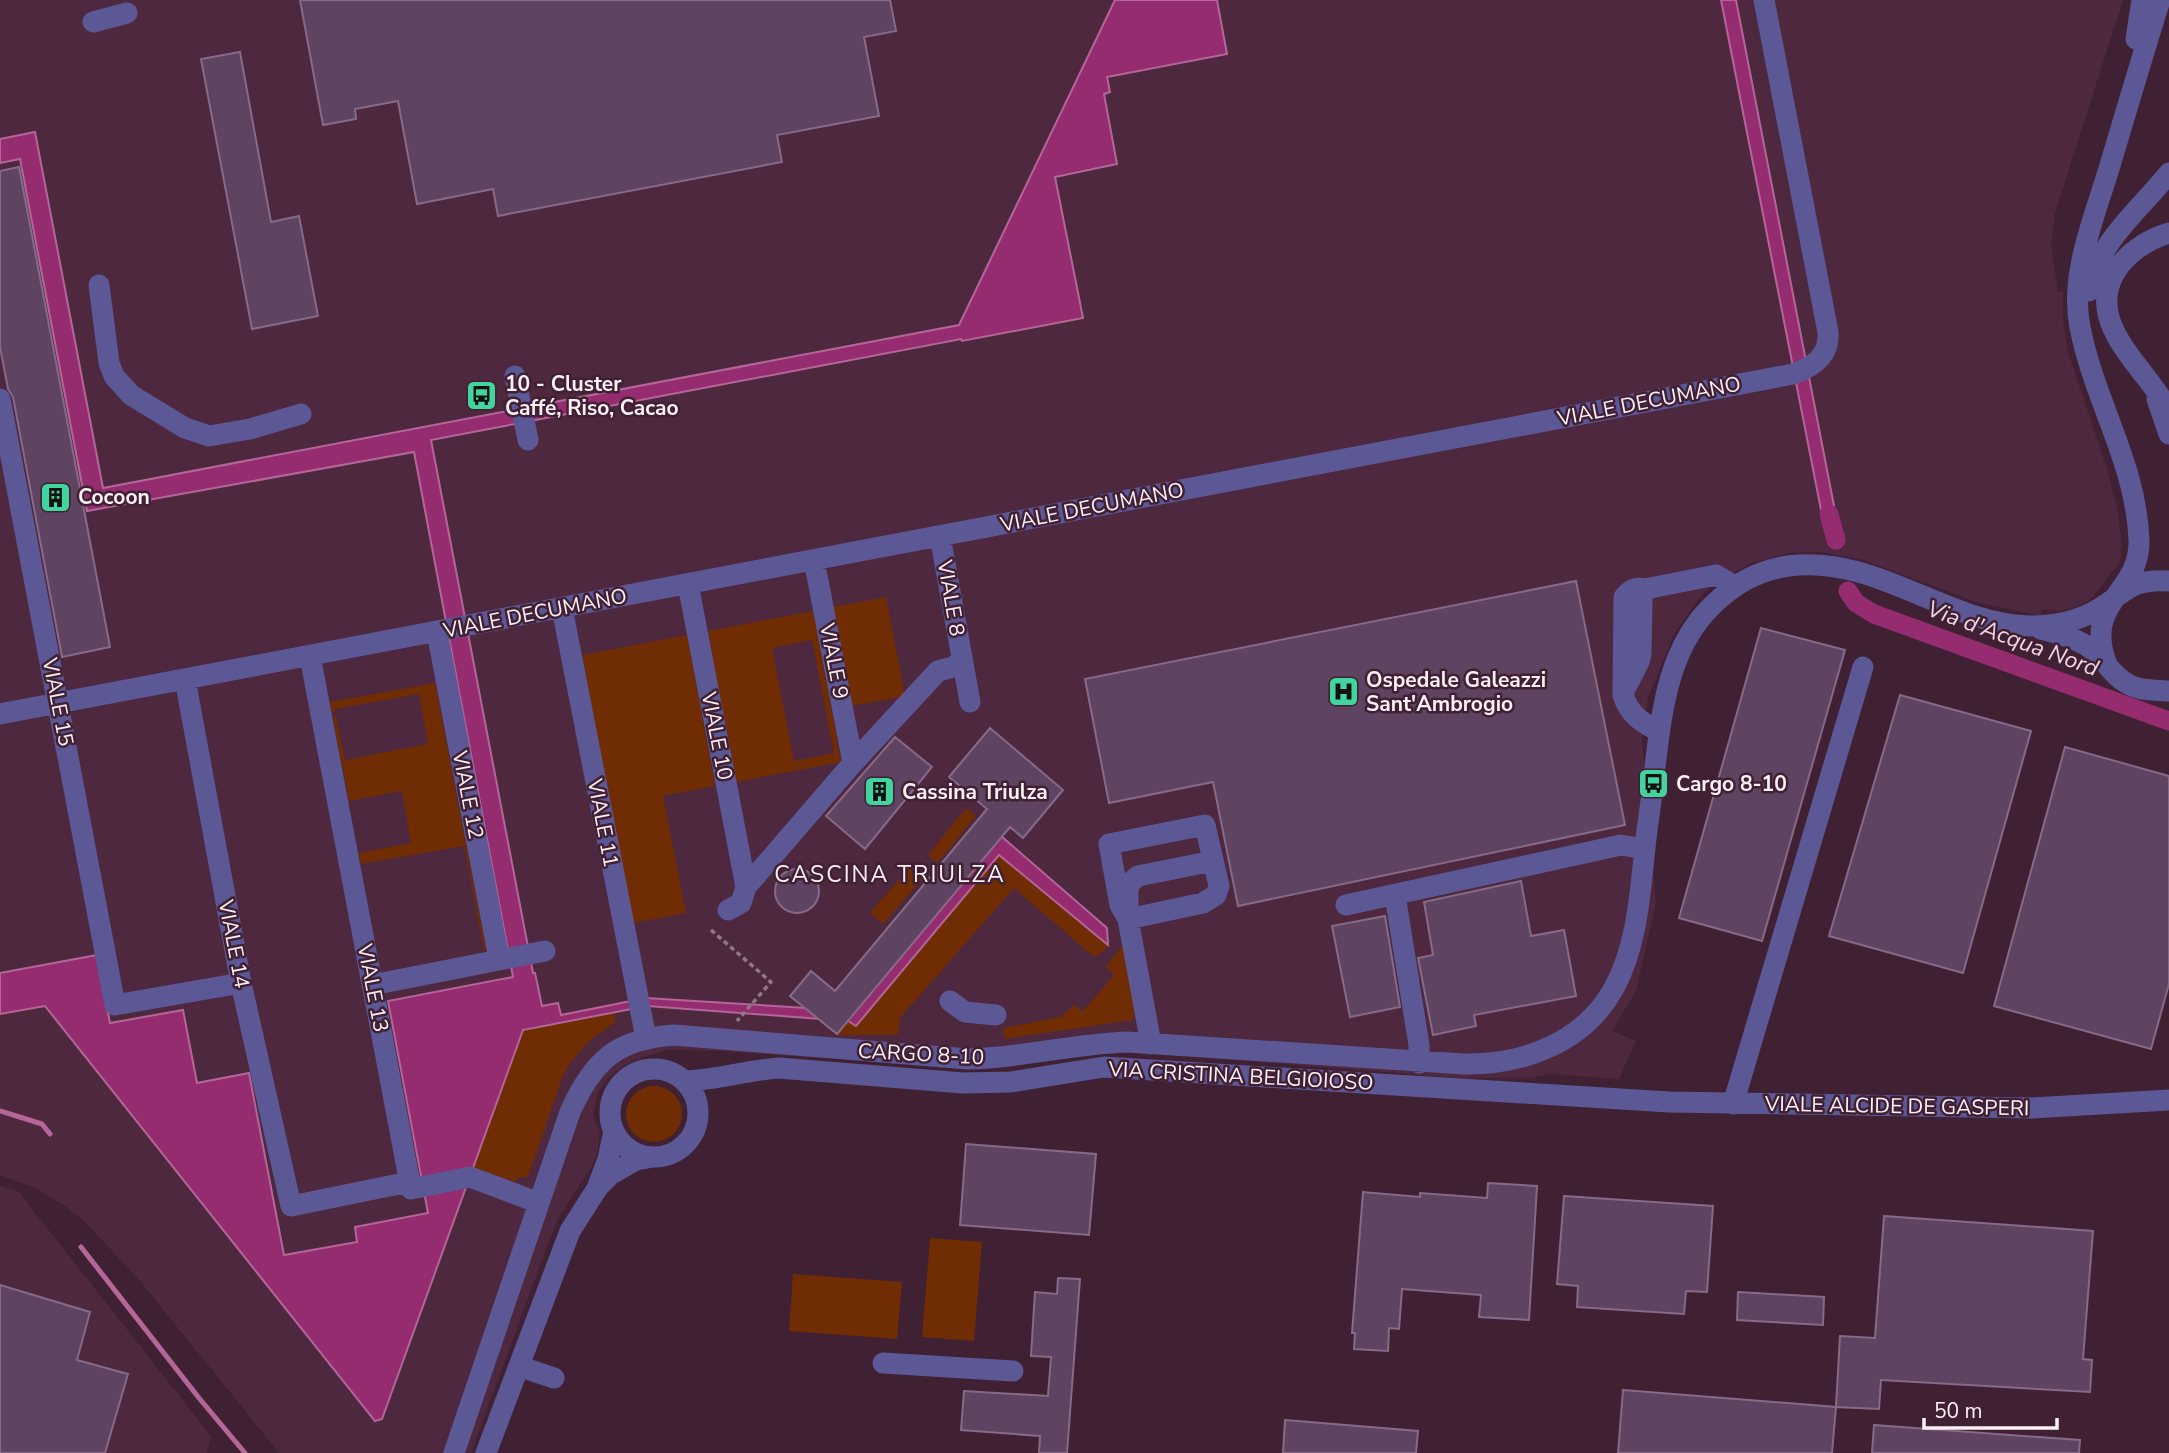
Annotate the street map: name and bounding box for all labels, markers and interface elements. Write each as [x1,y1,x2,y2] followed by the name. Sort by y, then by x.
[1554,369,1743,433] street label: VIALE DECUMANO
[505,370,679,422] place label: 10 - Cluster Caffé, Riso, Cacao
[465,379,499,413] bus stop icon: 10 - Cluster Caffé, Riso, Cacao
[997,475,1186,539] street label: VIALE DECUMANO
[38,480,72,514] building icon: Cocoon
[78,483,150,511] place label: Cocoon
[930,557,971,638] street label: VIALE 8
[440,581,629,645] street label: VIALE DECUMANO
[1923,593,2104,684] water label: Via d'Acqua Nord
[813,620,855,701] street label: VIALE 9
[36,654,80,749] street label: VIALE 15
[1366,666,1546,718] place label: Ospedale Galeazzi Sant'Ambrogio
[1326,675,1360,709] hospital icon: Ospedale Galeazzi Sant'Ambrogio
[695,688,739,783] street label: VIALE 10
[446,747,490,842] street label: VIALE 12
[1636,767,1670,801] bus stop icon: Cargo 8-10
[1676,770,1787,798] place label: Cargo 8-10
[581,775,625,870] street label: VIALE 11
[862,775,896,809] building icon: Cassina Triulza
[902,778,1048,806] place label: Cassina Triulza
[774,859,1006,890] district label: CASCINA TRIULZA
[212,896,256,991] street label: VIALE 14
[351,940,395,1035] street label: VIALE 13
[857,1037,985,1071] street label: CARGO 8-10
[1107,1055,1374,1097] street label: VIA CRISTINA BELGIOIOSO
[1764,1090,2029,1122] street label: VIALE ALCIDE DE GASPERI
[1924,1386,2057,1430] scale bar
[1934,1397,1983,1425] text: 50 m

